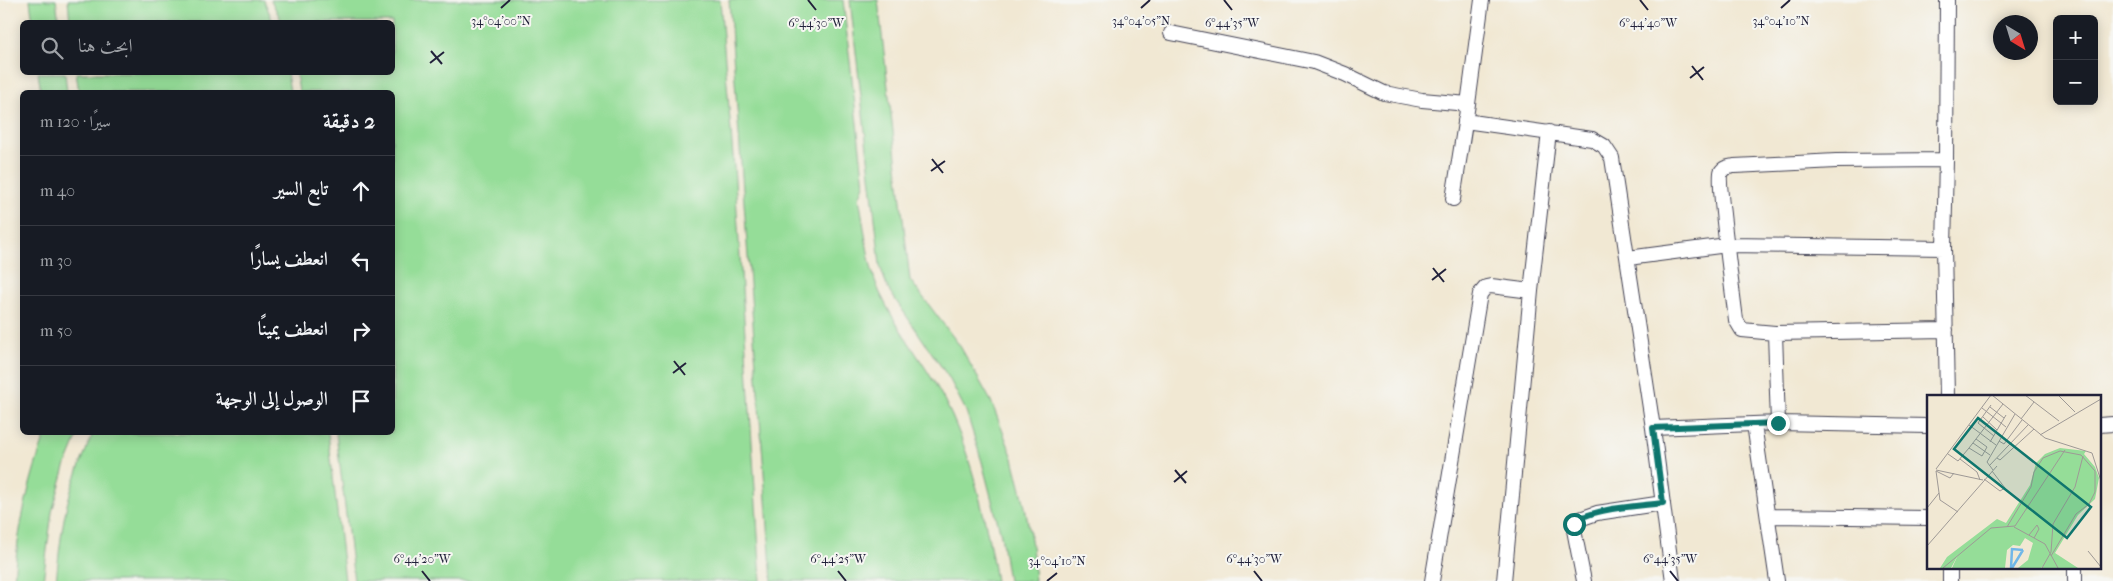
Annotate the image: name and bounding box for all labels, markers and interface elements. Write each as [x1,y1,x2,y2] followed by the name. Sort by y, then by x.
[471,14,531,28] text: 34°04'00"N
[1112,14,1170,28] text: 34°04'05"N
[1752,14,1810,28] text: 34°04'10"N
[1993,15,2038,60] north arrow
[2053,15,2098,105] map controls
[2053,15,2098,60] button: +
[788,16,845,30] text: 6°44'30"W
[1205,16,1260,30] text: 6°44'35"W
[1619,16,1678,30] text: 6°44'40"W
[20,20,395,75] search box
[38,34,66,62] icon: search
[78,35,133,57] text: ابحث هنا
[2053,60,2098,105] button: −
[323,109,375,133] text: 2 دقيقة
[40,112,111,131] text: سيرًا · 120 m
[347,177,375,205] icon: ahead
[274,178,328,200] text: تابع السير
[40,181,75,200] text: 40 m
[347,247,375,275] icon: left
[250,248,328,270] text: انعطف يسارًا
[40,251,72,270] text: 30 m
[347,317,375,345] icon: right
[258,318,328,340] text: انعطف يمينًا
[40,321,72,340] text: 50 m
[347,387,375,415] icon: arrive
[216,388,328,410] text: الوصول إلى الوجهة
[1927,395,2100,568] inset map
[1767,412,1790,435] route end
[1563,513,1586,536] route start
[394,552,452,566] text: 6°44'20"W
[810,552,867,566] text: 6°44'25"W
[1226,552,1283,566] text: 6°44'30"W
[1643,552,1698,566] text: 6°44'35"W
[1028,554,1086,568] text: 34°04'10"N

